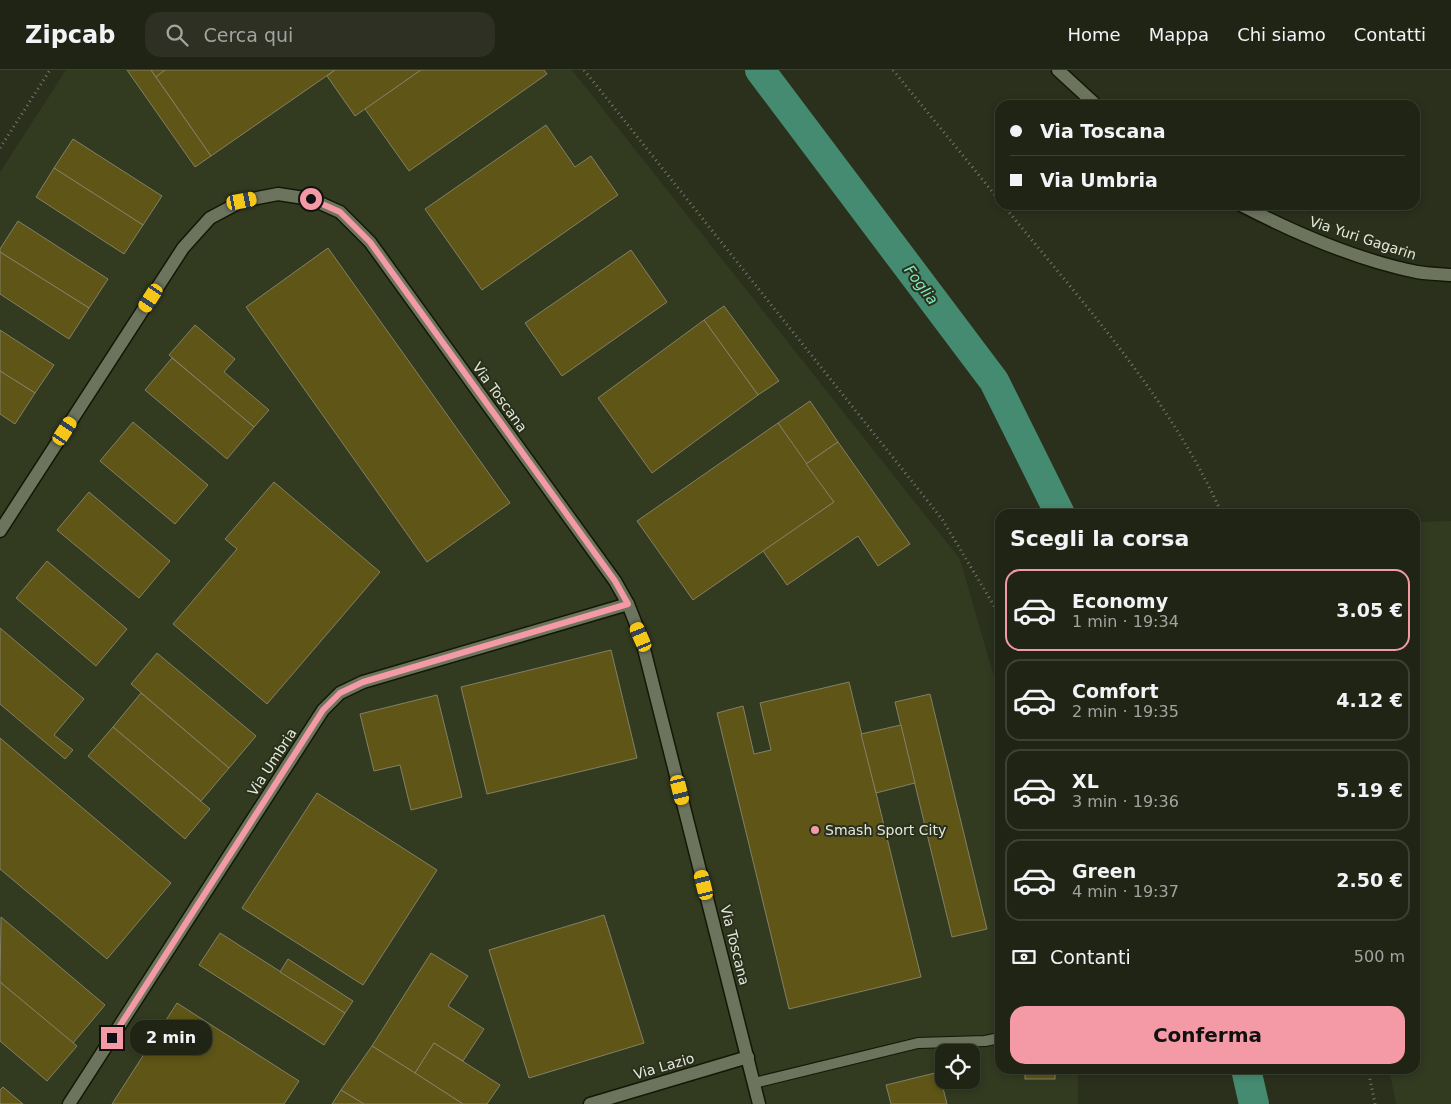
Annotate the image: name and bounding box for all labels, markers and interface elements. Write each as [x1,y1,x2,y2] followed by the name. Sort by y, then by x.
[145,12,495,57] search box
[25,21,115,49] text: Zipcab
[163,21,191,49] icon: search
[203,24,293,46] text: Cerca qui
[1068,24,1121,45] text: Home
[1149,24,1209,45] text: Mappa
[1237,24,1326,45] text: Chi siamo
[1354,24,1426,45] text: Contatti
[1040,120,1166,142] text: Via Toscana
[1040,169,1158,191] text: Via Umbria
[300,188,322,210] route start
[225,191,258,211] car
[1307,213,1419,263] street label: Via Yuri Gagarin
[900,262,942,308] water label: Foglia
[136,281,165,315] car
[469,359,531,435] street label: Via Toscana
[50,414,79,448] car
[1010,526,1189,551] text: Scegli la corsa
[1012,588,1057,633] icon: car
[1072,590,1168,612] text: Economy
[1336,599,1403,621] text: 3.05 €
[1072,612,1179,631] text: 1 min · 19:34
[628,620,653,654] car
[1012,678,1057,723] icon: car
[1072,680,1159,702] text: Comfort
[1336,689,1403,711] text: 4.12 €
[1072,702,1179,721] text: 2 min · 19:35
[244,725,300,799] street label: Via Umbria
[1012,768,1057,813] icon: car
[1072,770,1099,792] text: XL
[669,774,690,806] car
[1336,779,1403,801] text: 5.19 €
[1072,792,1179,811] text: 3 min · 19:36
[825,822,946,838] place label: Smash Sport City
[809,824,821,836] marker: Smash Sport City
[1012,858,1057,903] icon: car
[1072,860,1136,882] text: Green
[693,869,714,901] car
[1336,869,1403,891] text: 2.50 €
[1072,882,1179,901] text: 4 min · 19:37
[717,903,753,987] street label: Via Toscana
[1010,943,1038,971] icon: cash
[1050,946,1131,968] text: Contanti
[1354,947,1405,966] text: 500 m
[1010,1006,1405,1064] button: Conferma
[130,1020,212,1056] callout: 2 min
[101,1027,123,1049] route end
[146,1028,196,1047] text: 2 min
[935,1044,980,1089] map controls
[935,1044,980,1089] button: locate
[632,1050,696,1082] street label: Via Lazio

